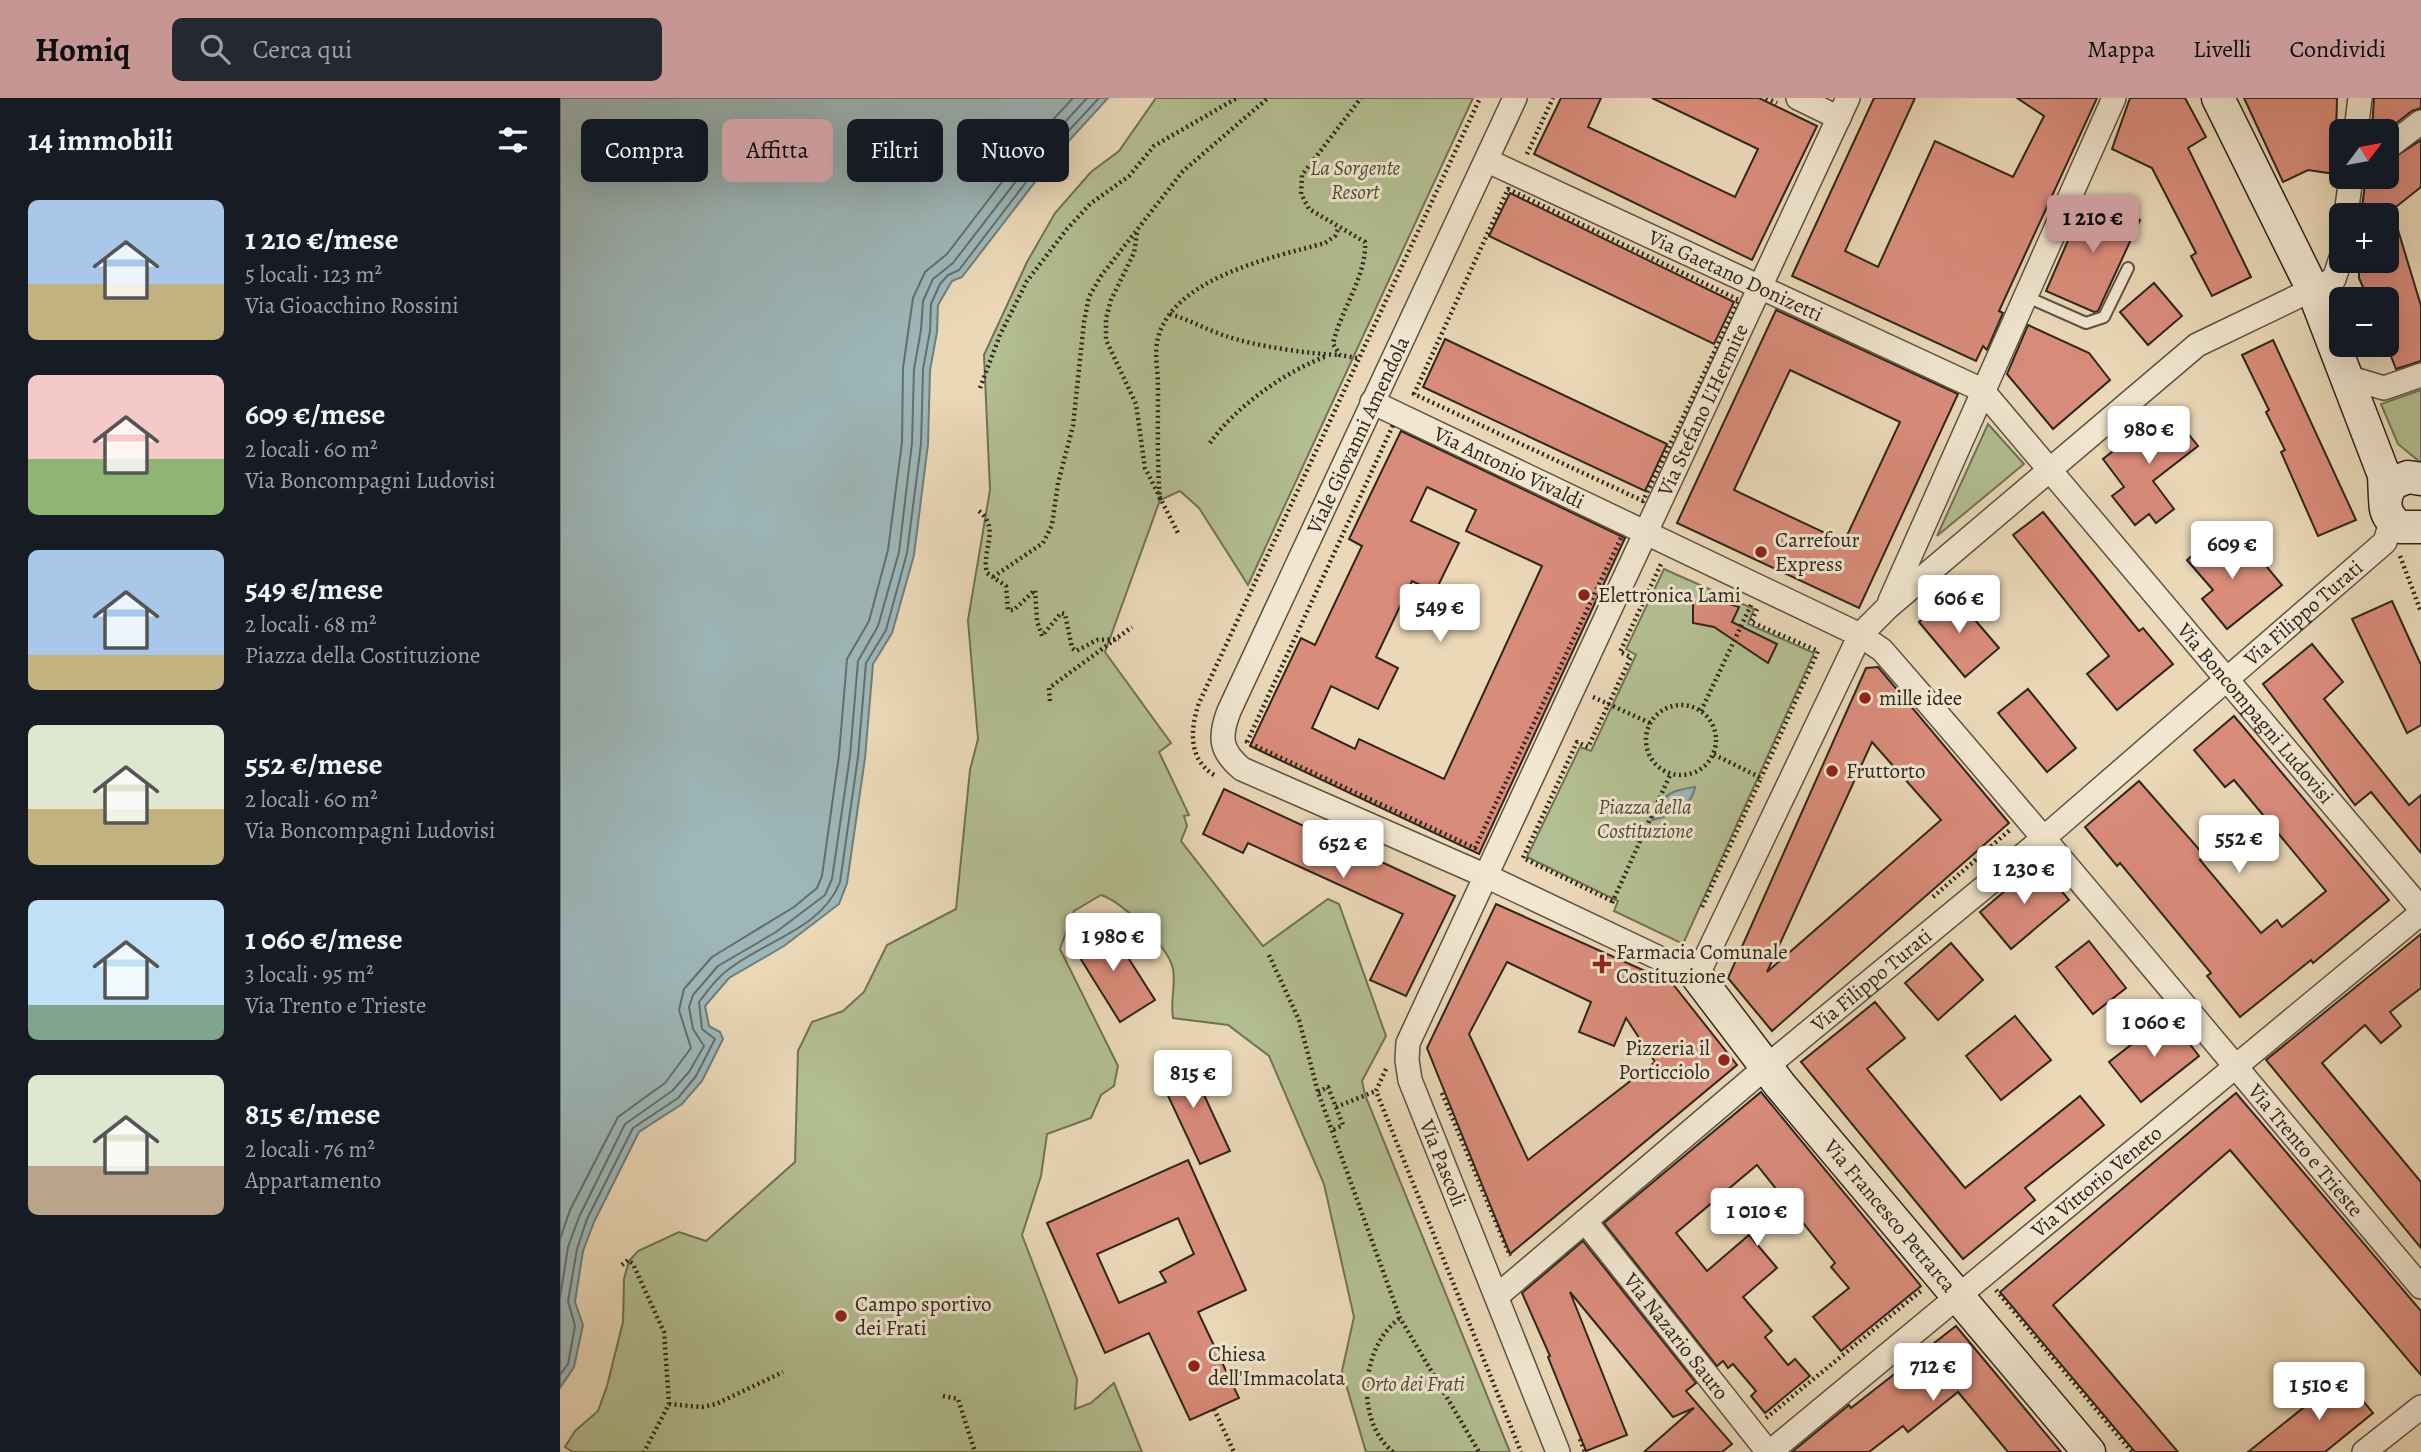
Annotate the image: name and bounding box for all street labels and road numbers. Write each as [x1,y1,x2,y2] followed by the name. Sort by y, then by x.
[1643,223,1828,328] street label: Via Gaetano Donizetti
[1650,319,1755,501] street label: Via Stefano L'Hermite
[1300,332,1416,539] street label: Viale Giovanni Amendola
[1428,419,1589,515] street label: Via Antonio Vivaldi
[2237,553,2369,673] street label: Via Filippo Turati
[2170,616,2340,810] street label: Via Boncompagni Ludovisi
[1804,922,1938,1039] street label: Via Filippo Turati
[2241,1077,2370,1223] street label: Via Trento e Trieste
[1413,1114,1473,1211] street label: Via Pascoli
[2025,1119,2168,1245] street label: Via Vittorio Veneto
[1817,1133,1963,1298] street label: Via Francesco Petrarca
[1617,1266,1735,1406] street label: Via Nazario Sauro

